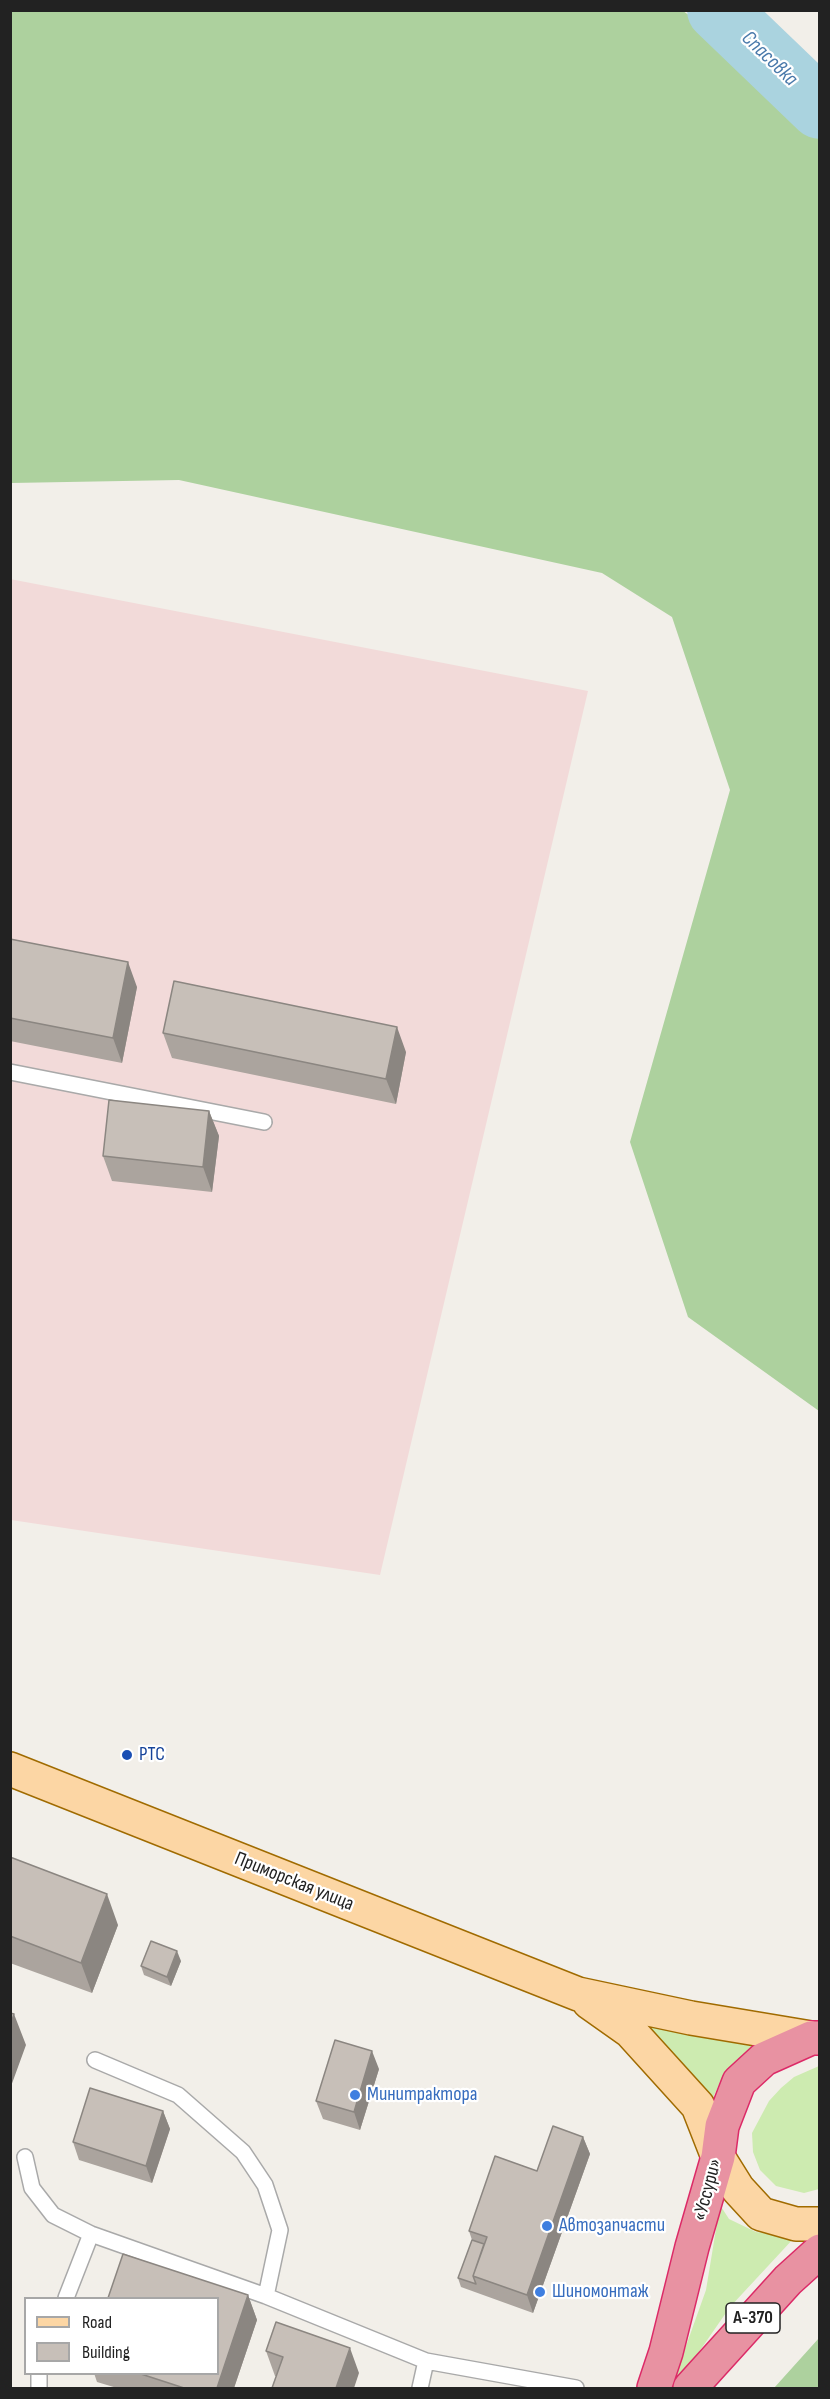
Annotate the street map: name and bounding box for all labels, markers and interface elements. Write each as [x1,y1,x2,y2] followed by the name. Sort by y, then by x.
[736,26,802,92] water label: Спасовка
[139,1743,165,1767] place label: РТС
[120,1748,134,1762] marker: РТС
[231,1847,357,1917] street label: Приморская улица
[367,2083,477,2107] place label: Минитрактора
[348,2088,362,2102] marker: Минитрактора
[688,2156,728,2224] street label: «Уссури»
[559,2214,665,2238] place label: Автозапчасти
[540,2219,554,2233] marker: Автозапчасти
[552,2280,648,2304] place label: Шиномонтаж
[533,2285,547,2299] marker: Шиномонтаж
[24,2297,219,2375] legend
[726,2303,780,2333] road number: А-370
[82,2312,112,2333] text: Road
[82,2342,130,2363] text: Building

